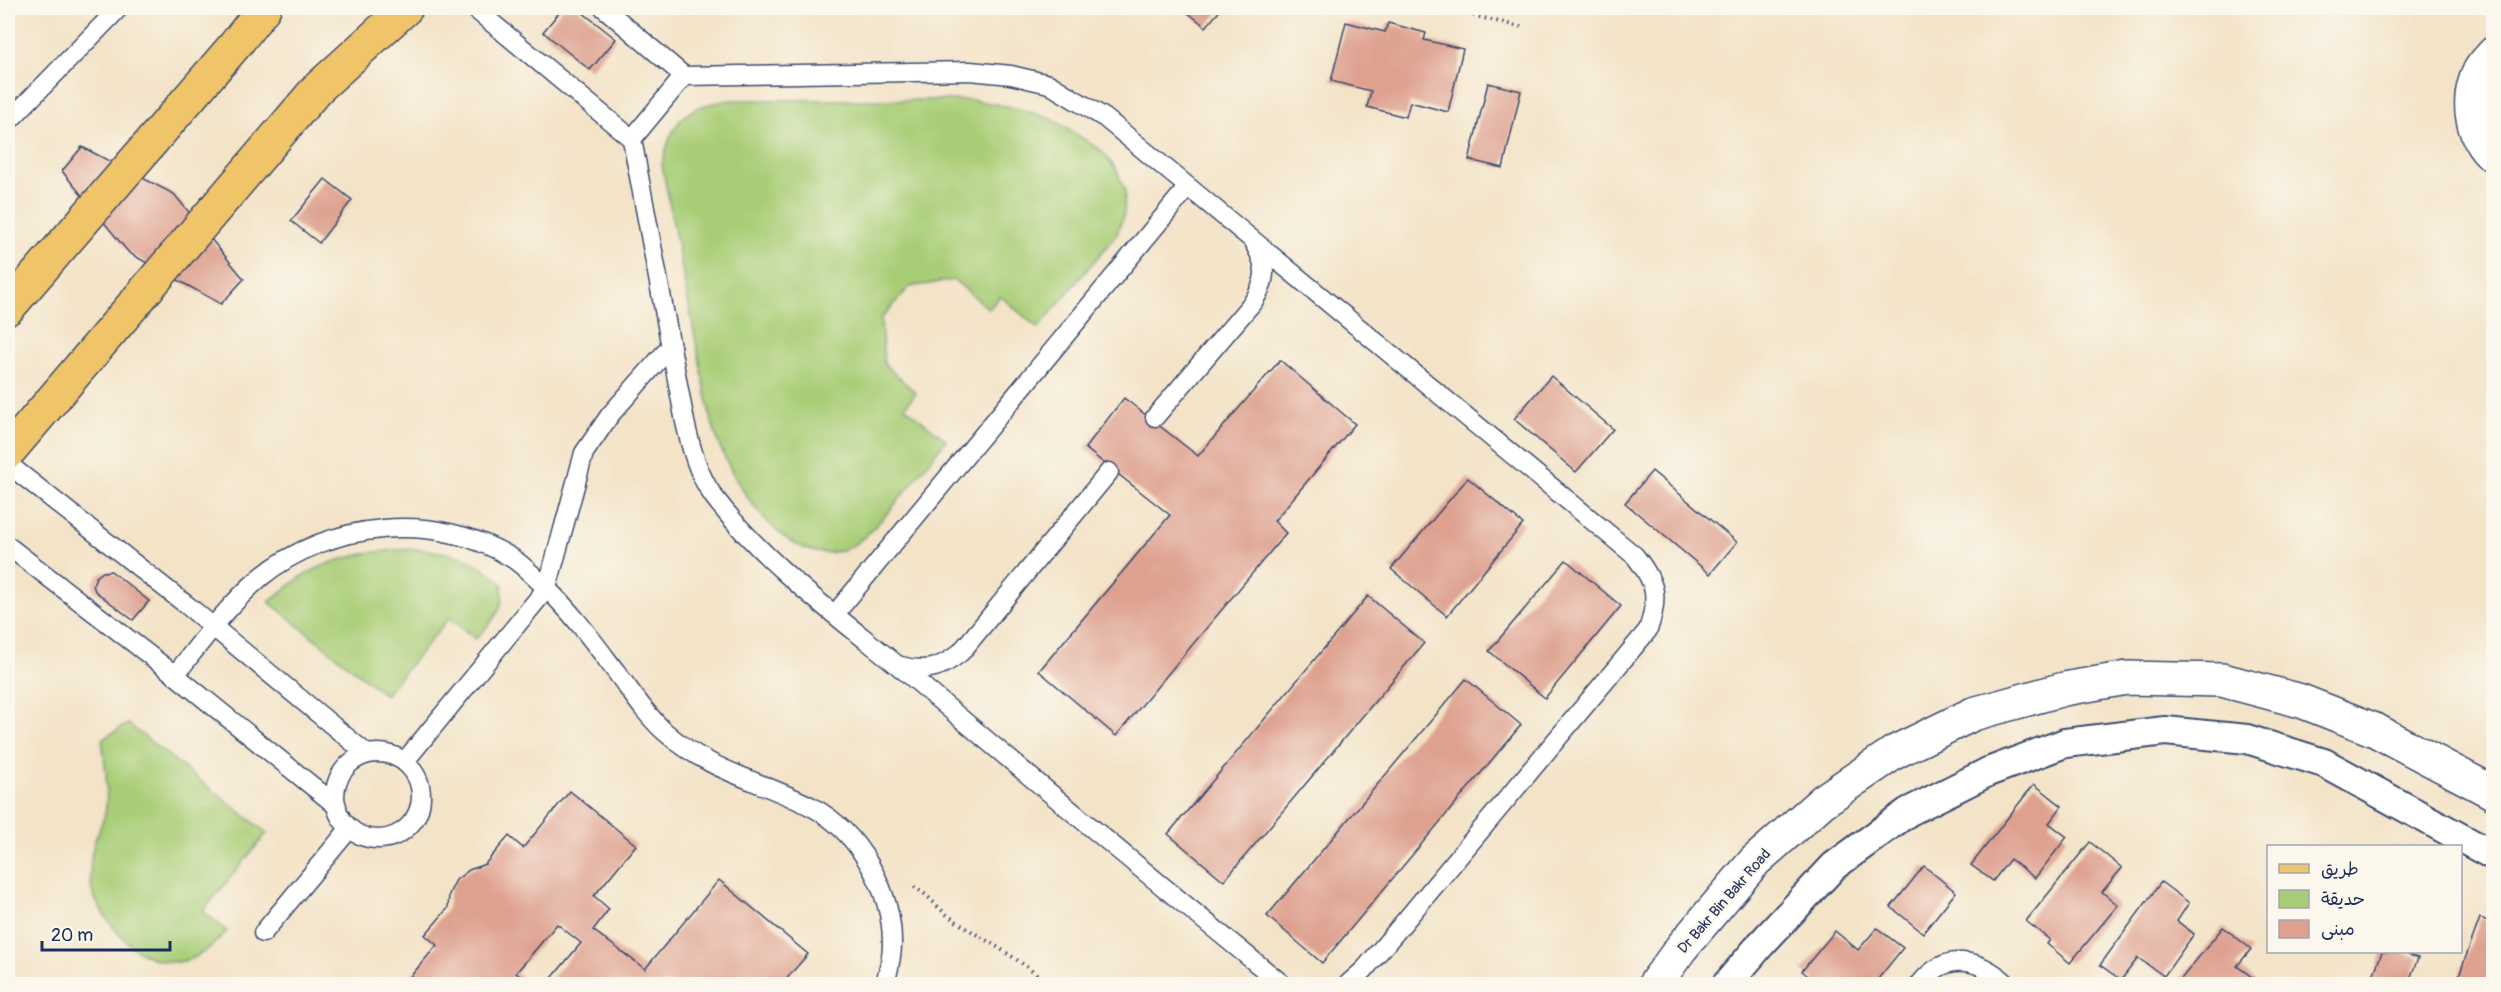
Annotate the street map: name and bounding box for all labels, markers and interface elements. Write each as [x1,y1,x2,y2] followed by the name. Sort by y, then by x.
[1674,845,1775,958] street label: Dr Bakr Bin Bakr Road
[2267,845,2462,953] legend
[2321,858,2359,881] text: طريق
[2321,888,2365,911] text: حديقة
[42,914,170,952] scale bar
[2321,918,2355,941] text: مبنى
[51,924,93,947] text: 20 m

